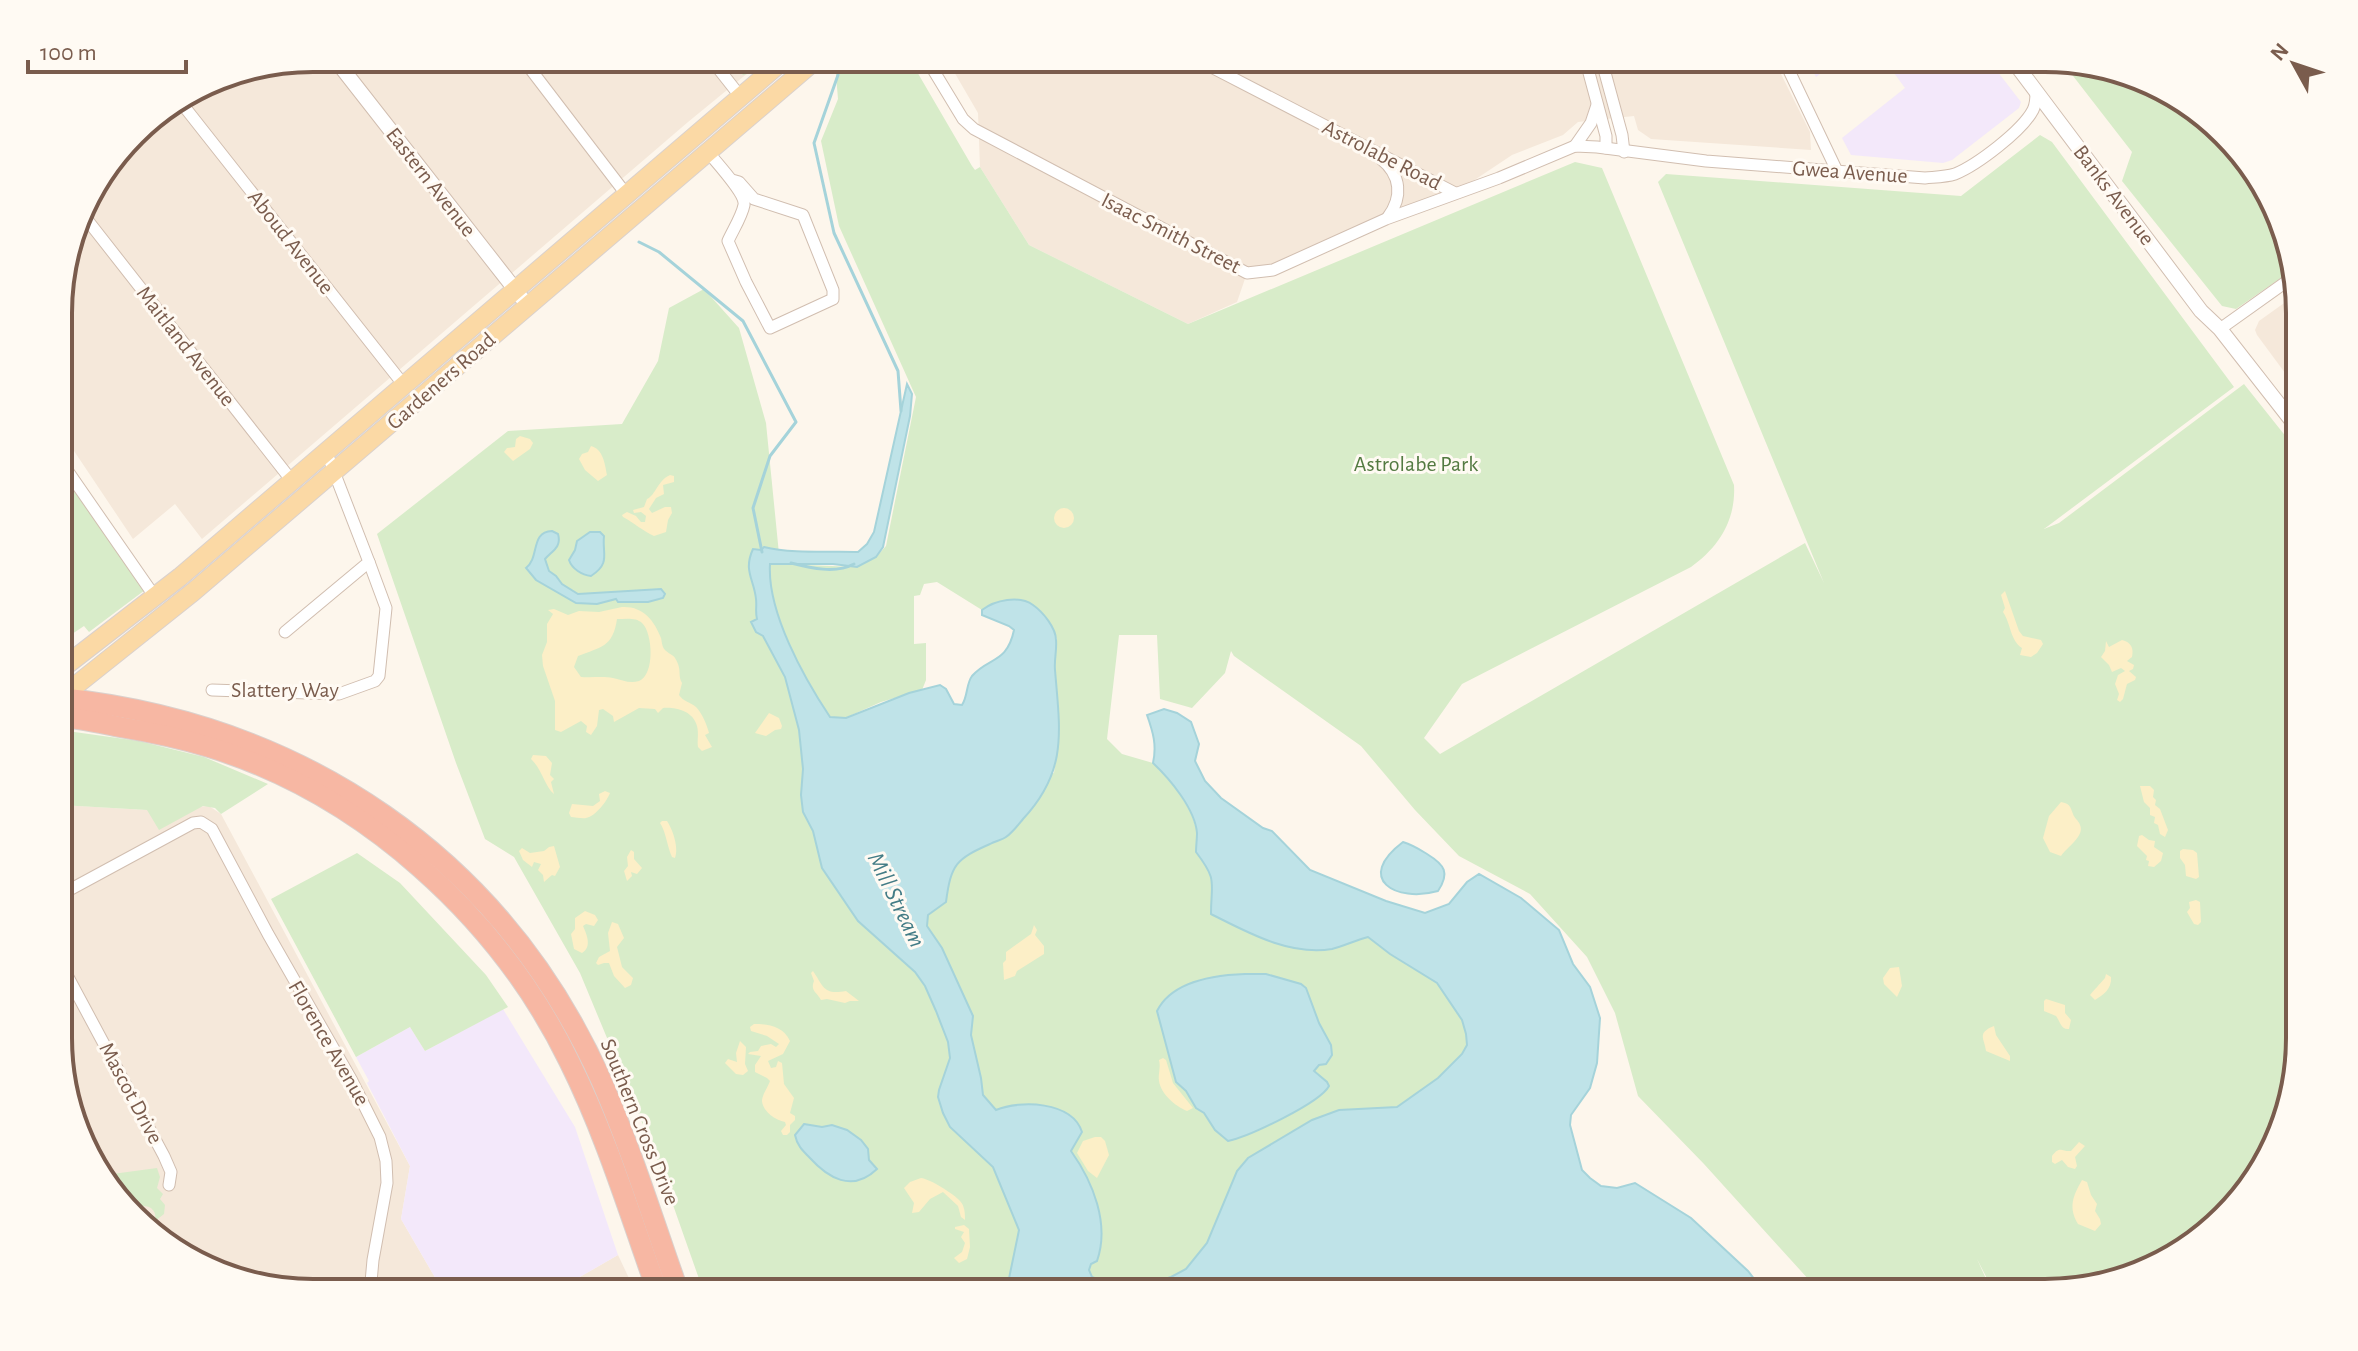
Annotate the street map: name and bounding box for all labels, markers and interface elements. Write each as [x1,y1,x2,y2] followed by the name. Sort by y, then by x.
[28,24,186,74] scale bar
[2254,24,2334,104] north arrow
[2266,39,2293,65] text: N
[40,41,97,65] text: 100 m
[1319,116,1445,194] street label: Astrolabe Road
[382,123,480,241] street label: Eastern Avenue
[2069,141,2159,249] street label: Banks Avenue
[1792,157,1908,187] street label: Gwea Avenue
[244,186,338,298] street label: Aboud Avenue
[1098,188,1244,278] street label: Isaac Smith Street
[133,282,239,410] street label: Maitland Avenue
[383,328,499,434] street label: Gardeners Road
[1354,453,1478,475] park label: Astrolabe Park
[231,679,339,701] street label: Slattery Way
[863,849,929,951] water label: Mill Stream
[284,977,374,1109] street label: Florence Avenue
[597,1036,683,1208] street label: Southern Cross Drive
[95,1039,167,1147] street label: Mascot Drive

